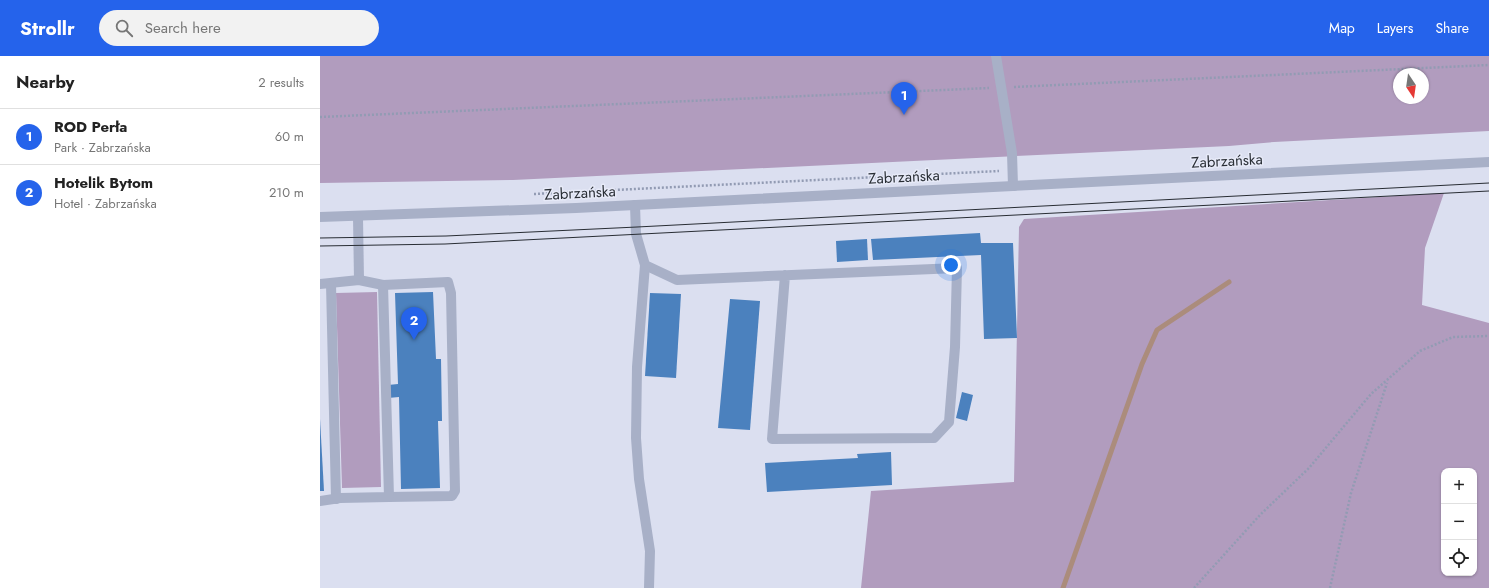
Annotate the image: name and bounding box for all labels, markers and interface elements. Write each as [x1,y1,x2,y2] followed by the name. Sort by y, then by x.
[99,10,379,46] search box
[20,15,75,42] text: Strollr
[113,17,135,39] icon: search
[145,17,221,39] text: Search here
[1329,18,1355,38] text: Map
[1377,18,1413,38] text: Layers
[1435,18,1469,38] text: Share
[1393,68,1429,104] north arrow
[16,70,74,94] text: Nearby
[258,73,304,92] text: 2 results
[891,82,917,115] pin: 1
[54,116,127,138] text: ROD Perła
[26,127,32,146] text: 1
[275,127,304,146] text: 60 m
[54,138,151,157] text: Park · Zabrzańska
[1191,148,1263,174] street label: Zabrzańska
[868,164,940,190] street label: Zabrzańska
[54,172,153,194] text: Hotelik Bytom
[544,180,616,206] street label: Zabrzańska
[25,183,33,202] text: 2
[269,183,304,202] text: 210 m
[54,194,157,213] text: Hotel · Zabrzańska
[941,255,961,275] your location
[401,307,427,340] pin: 2
[1441,468,1477,576] map controls
[1441,468,1477,504] button: +
[1441,504,1477,540] button: −
[1441,540,1477,576] button: locate

